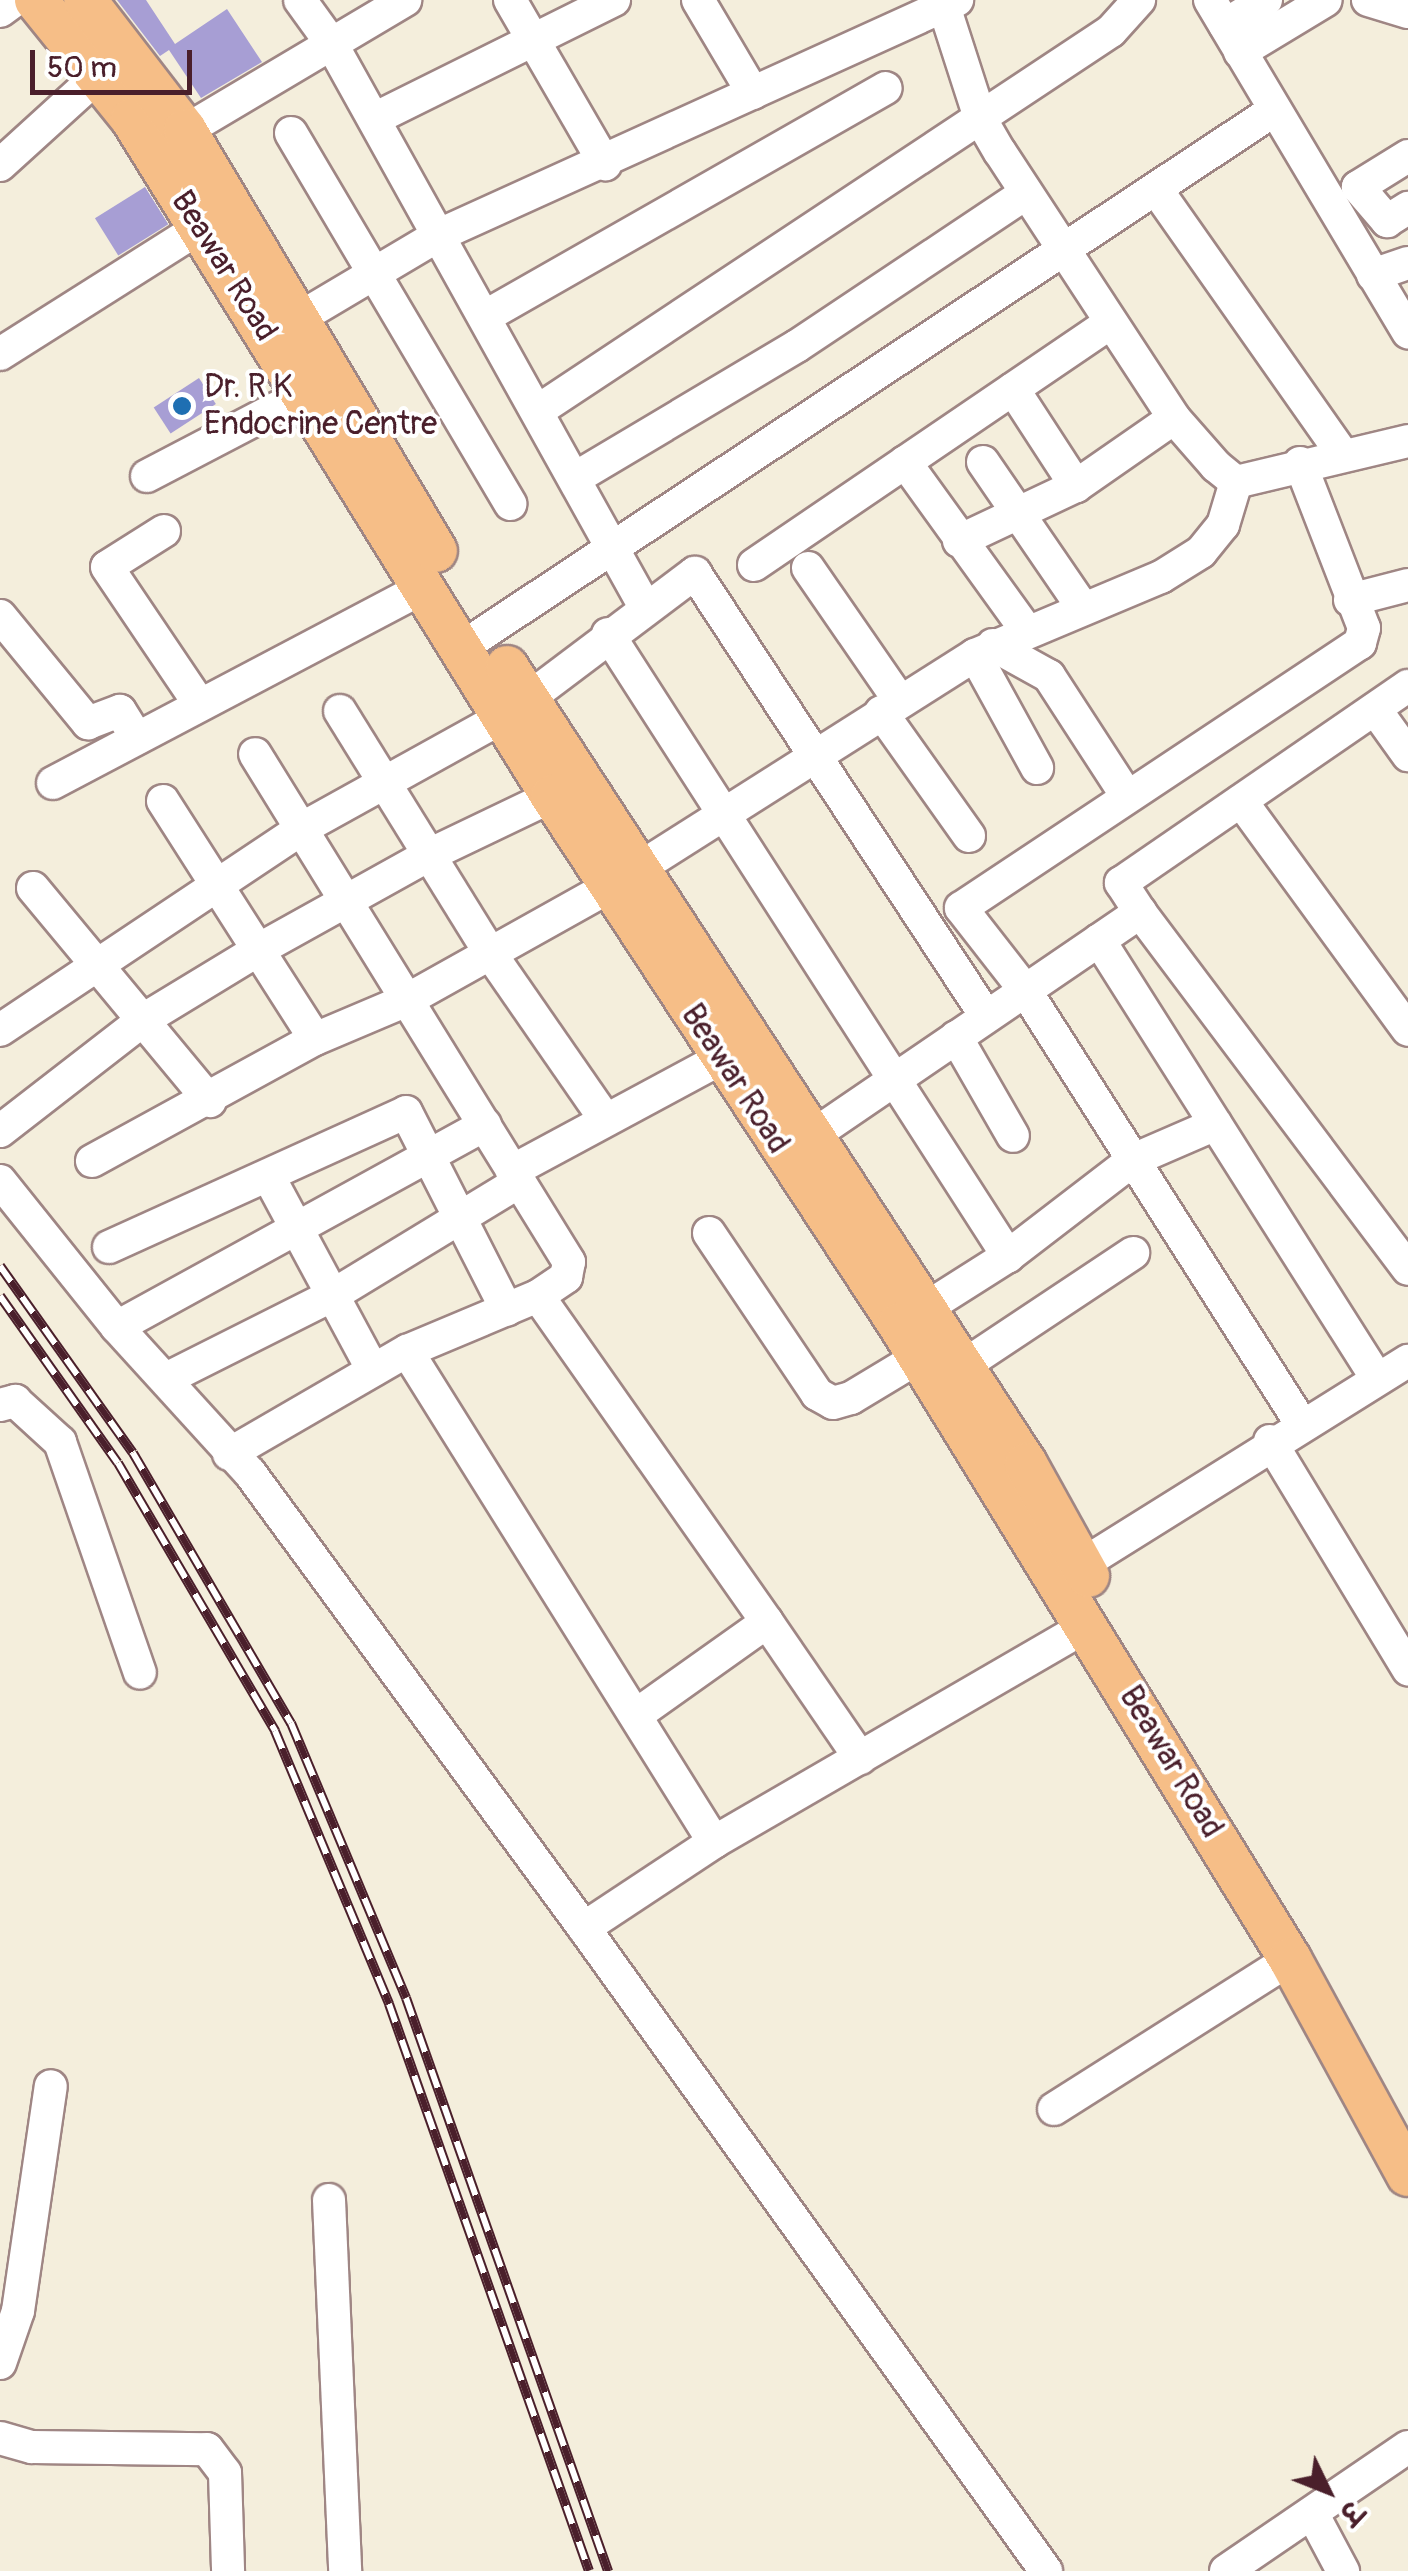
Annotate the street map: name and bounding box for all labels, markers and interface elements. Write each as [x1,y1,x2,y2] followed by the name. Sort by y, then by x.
[35,30,198,92] scale bar
[47,49,117,86] text: 50 m
[163,184,285,348] street label: Beawar Road
[204,369,437,444] place label: Dr. R K Endocrine Centre
[169,393,195,419] marker: Dr. R K Endocrine Centre
[673,997,797,1161] street label: Beawar Road
[1111,1679,1231,1845] street label: Beawar Road
[1278,2441,1378,2541] north arrow
[1331,2493,1369,2531] text: उ

